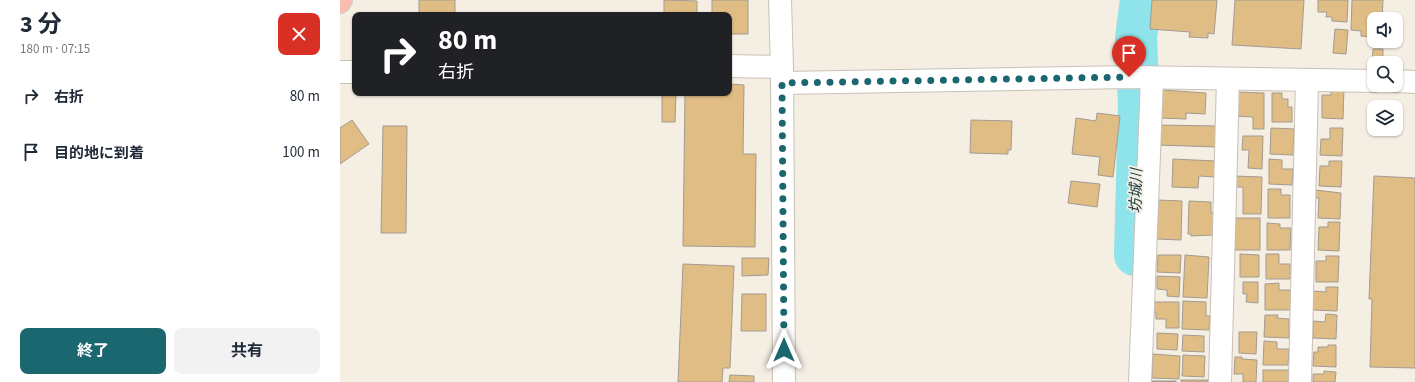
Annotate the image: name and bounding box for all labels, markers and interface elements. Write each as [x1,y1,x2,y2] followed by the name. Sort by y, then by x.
[20,7,61,42] text: 3 分
[1367,12,1403,136] map controls
[1367,12,1403,48] button: sound
[278,13,320,55] button: close
[438,20,497,60] text: 80 m
[372,28,424,80] icon: right
[1112,36,1146,77] pin
[20,40,90,58] text: 180 m · 07:15
[1118,42,1140,64] icon: arrive
[1367,56,1403,92] button: search
[438,60,474,85] text: 右折
[20,85,42,107] icon: right
[290,86,320,107] text: 80 m
[54,87,84,108] text: 右折
[1367,100,1403,136] button: layers
[20,141,42,163] icon: arrive
[282,142,320,163] text: 100 m
[54,143,144,164] text: 目的地に到着
[1126,166,1147,214] water label: 坊城川
[20,328,166,374] button: 終了
[174,328,320,374] button: 共有
[763,329,805,371] position arrow

